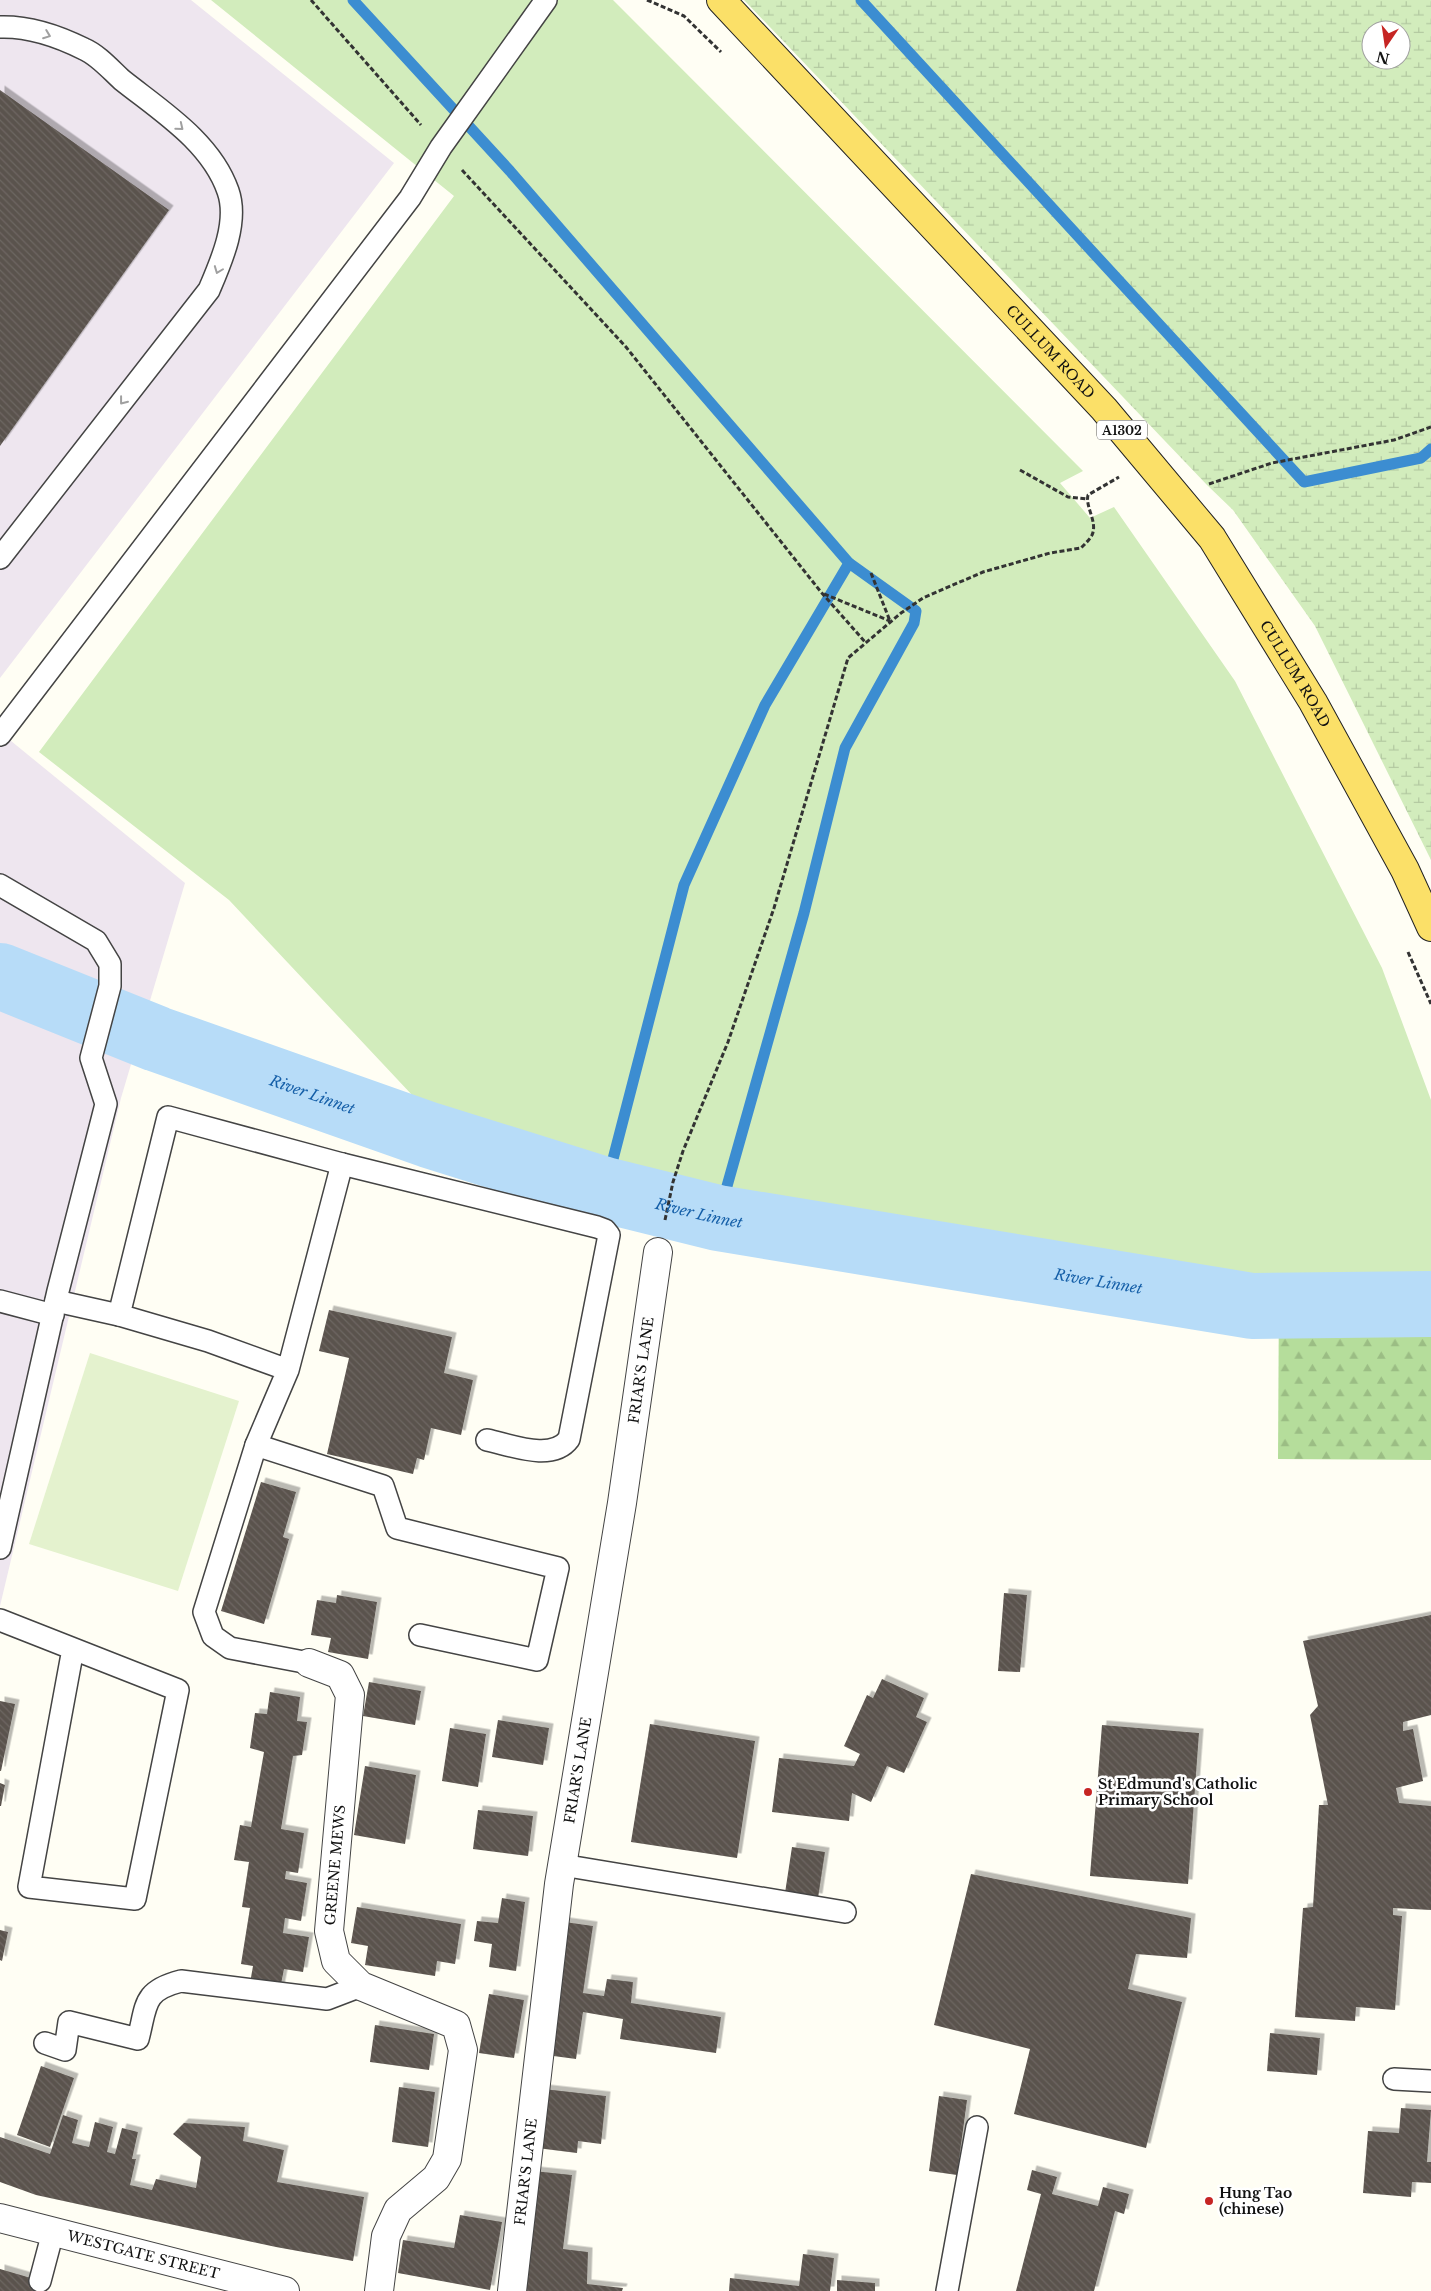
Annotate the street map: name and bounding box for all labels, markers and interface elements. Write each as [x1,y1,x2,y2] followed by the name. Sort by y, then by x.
[1361,20,1411,70] north arrow
[43,29,51,39] one-way arrow
[1375,47,1392,68] text: N
[174,121,183,129] one-way arrow
[214,265,224,274] one-way arrow
[1002,301,1099,402] street label: CULLUM ROAD
[120,395,129,405] one-way arrow
[1097,420,1147,440] road number: A1302
[1256,617,1334,731] street label: CULLUM ROAD
[266,1070,358,1118] water label: River Linnet
[653,1193,745,1232] water label: River Linnet
[1052,1264,1144,1297] water label: River Linnet
[624,1316,658,1425] street label: FRIAR'S LANE
[560,1716,595,1825] street label: FRIAR'S LANE
[1098,1775,1257,1809] place label: St Edmund's Catholic Primary School
[1082,1786,1094,1798] marker: St Edmund's Catholic Primary School
[321,1804,349,1926] street label: GREENE MEWS
[511,2117,541,2226] street label: FRIAR'S LANE
[1219,2184,1292,2218] place label: Hung Tao (chinese)
[1203,2195,1215,2207] marker: Hung Tao (chinese)
[64,2226,222,2283] street label: WESTGATE STREET

